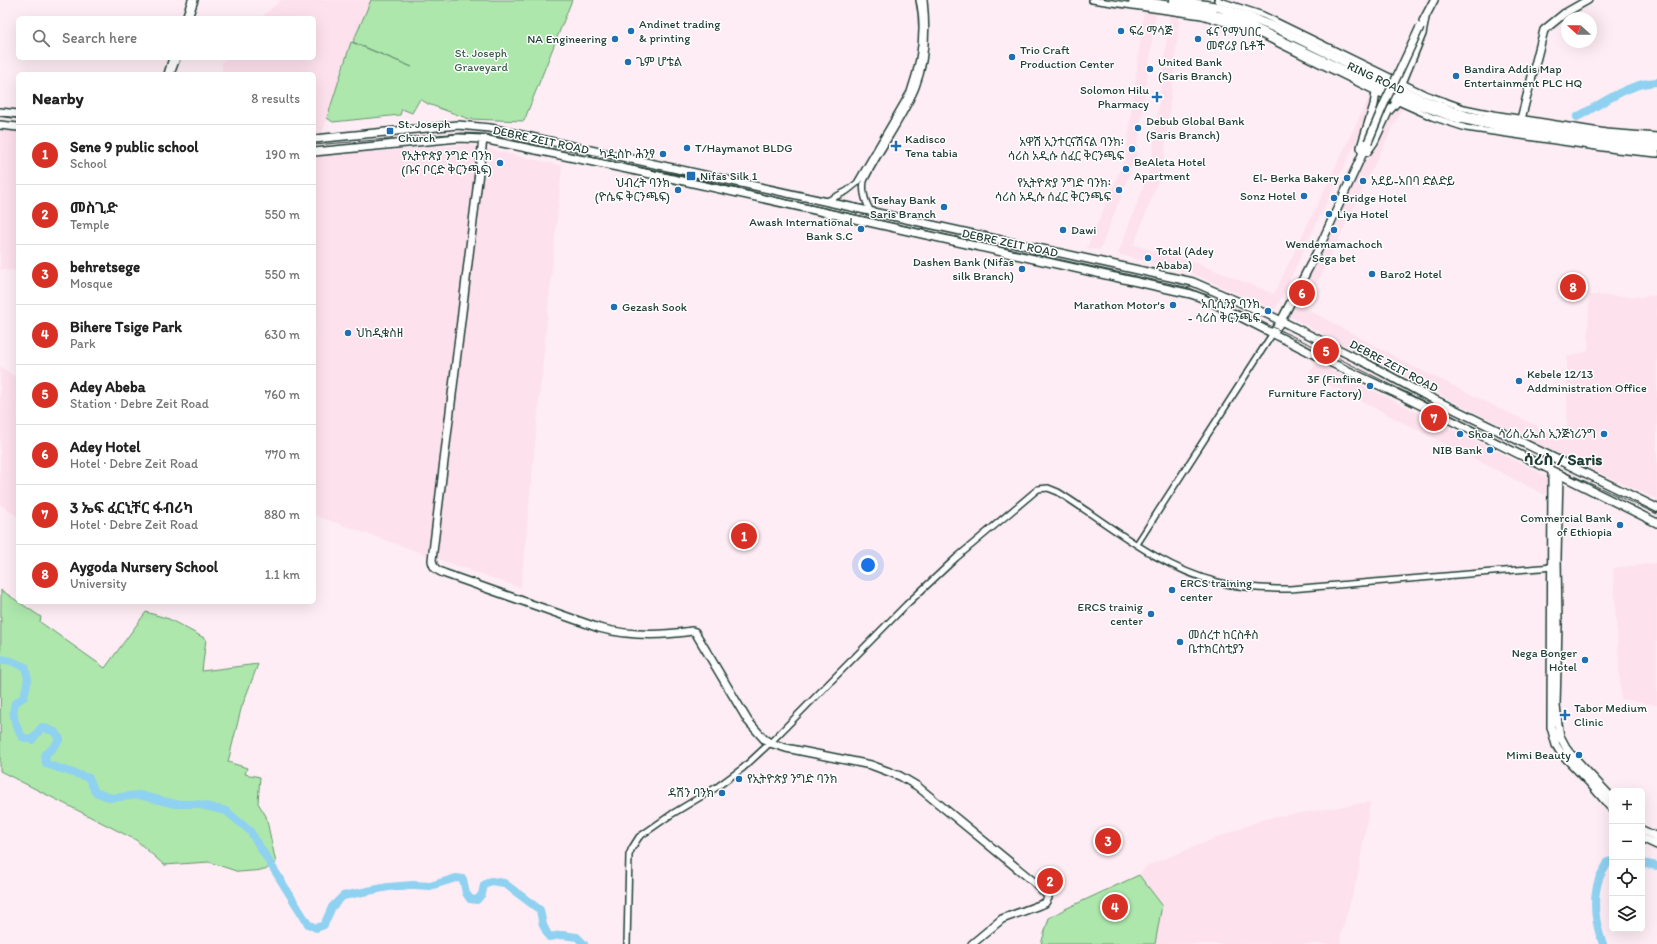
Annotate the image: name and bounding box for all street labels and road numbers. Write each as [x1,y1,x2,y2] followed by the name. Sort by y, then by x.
[1345,59,1407,98] street label: RING ROAD
[492,123,590,157] street label: DEBRE ZEIT ROAD
[961,226,1059,260] street label: DEBRE ZEIT ROAD
[1347,337,1441,395] street label: DEBRE ZEIT ROAD

